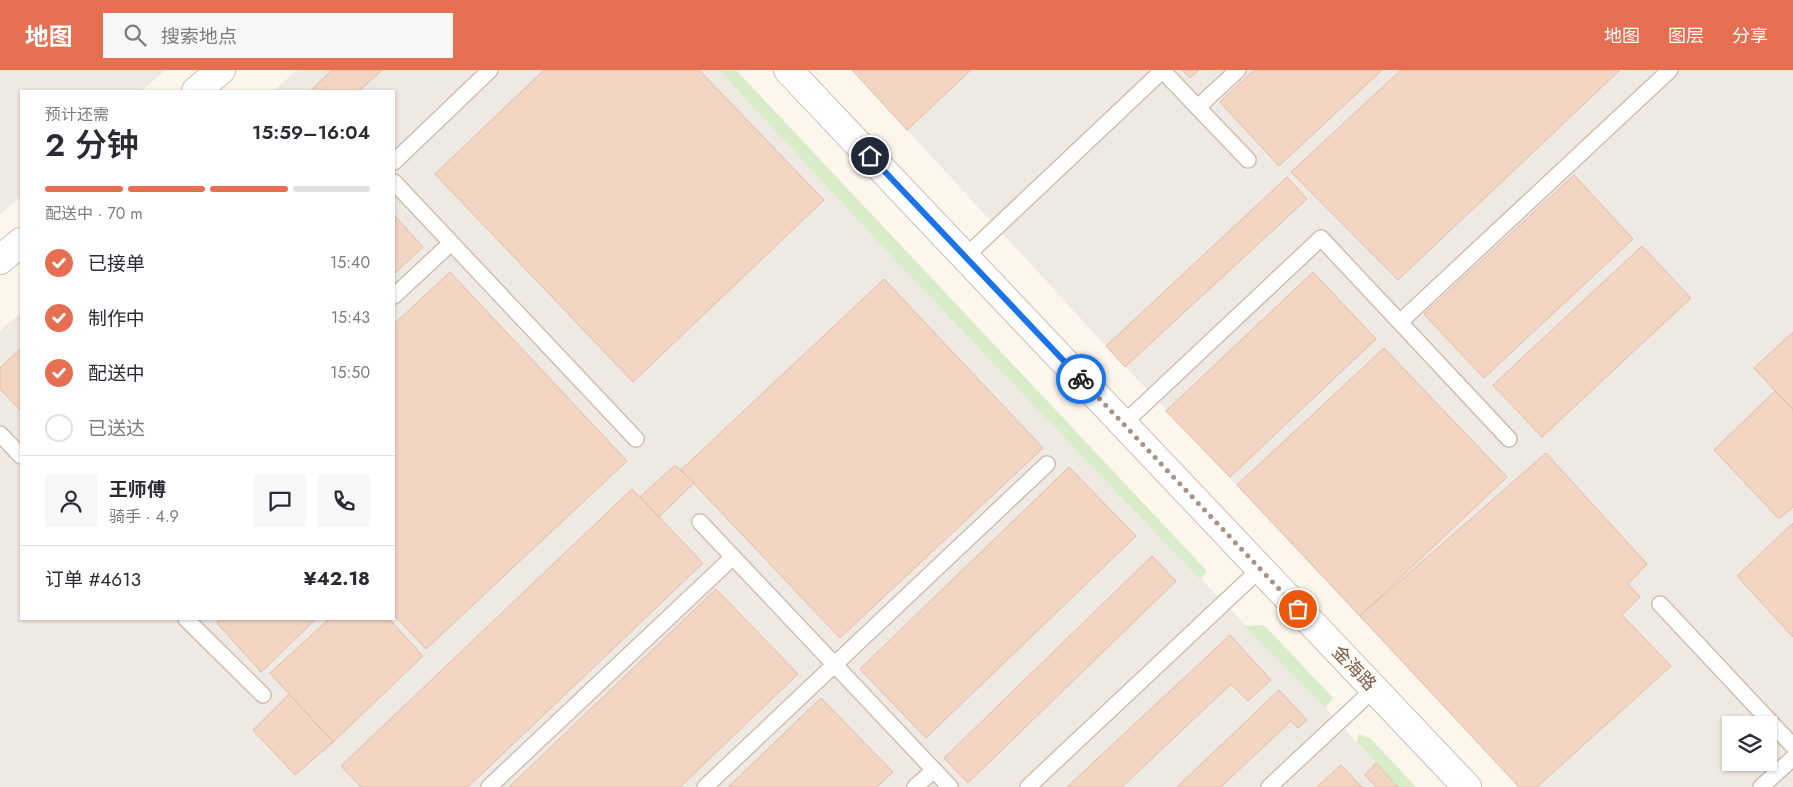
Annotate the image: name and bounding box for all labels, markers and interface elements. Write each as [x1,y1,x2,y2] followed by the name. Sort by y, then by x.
[103,13,453,58] search box
[25,19,73,54] text: 地图
[121,21,149,49] icon: search
[161,23,237,50] text: 搜索地点
[1604,23,1640,49] text: 地图
[1668,23,1704,49] text: 图层
[1732,23,1768,49] text: 分享
[45,103,109,126] text: 预计还需
[252,119,370,146] text: 15:59–16:04
[45,122,139,168] text: 2 分钟
[849,135,891,177] pin
[856,142,884,170] icon: home
[45,202,143,225] text: 配送中 · 70 m
[45,249,73,277] icon: check
[88,250,145,277] text: 已接单
[330,251,370,274] text: 15:40
[45,304,73,332] icon: check
[88,305,145,332] text: 制作中
[331,306,370,329] text: 15:43
[1056,354,1106,404] courier
[45,359,73,387] icon: check
[88,360,145,387] text: 配送中
[330,361,370,384] text: 15:50
[1067,365,1095,393] icon: bike
[88,415,145,442] text: 已送达
[45,475,97,527] button: person
[254,475,306,527] button: chat
[318,475,370,527] button: phone
[109,476,166,503] text: 王师傅
[109,505,179,528] text: 骑手 · 4.9
[304,565,370,592] text: ¥42.18
[45,566,141,593] text: 订单 #4613
[1277,588,1319,630] pin
[1284,595,1312,623] icon: bag
[1326,640,1382,696] street label: 金海路
[1722,716,1777,771] map controls
[1722,716,1777,771] button: layers

